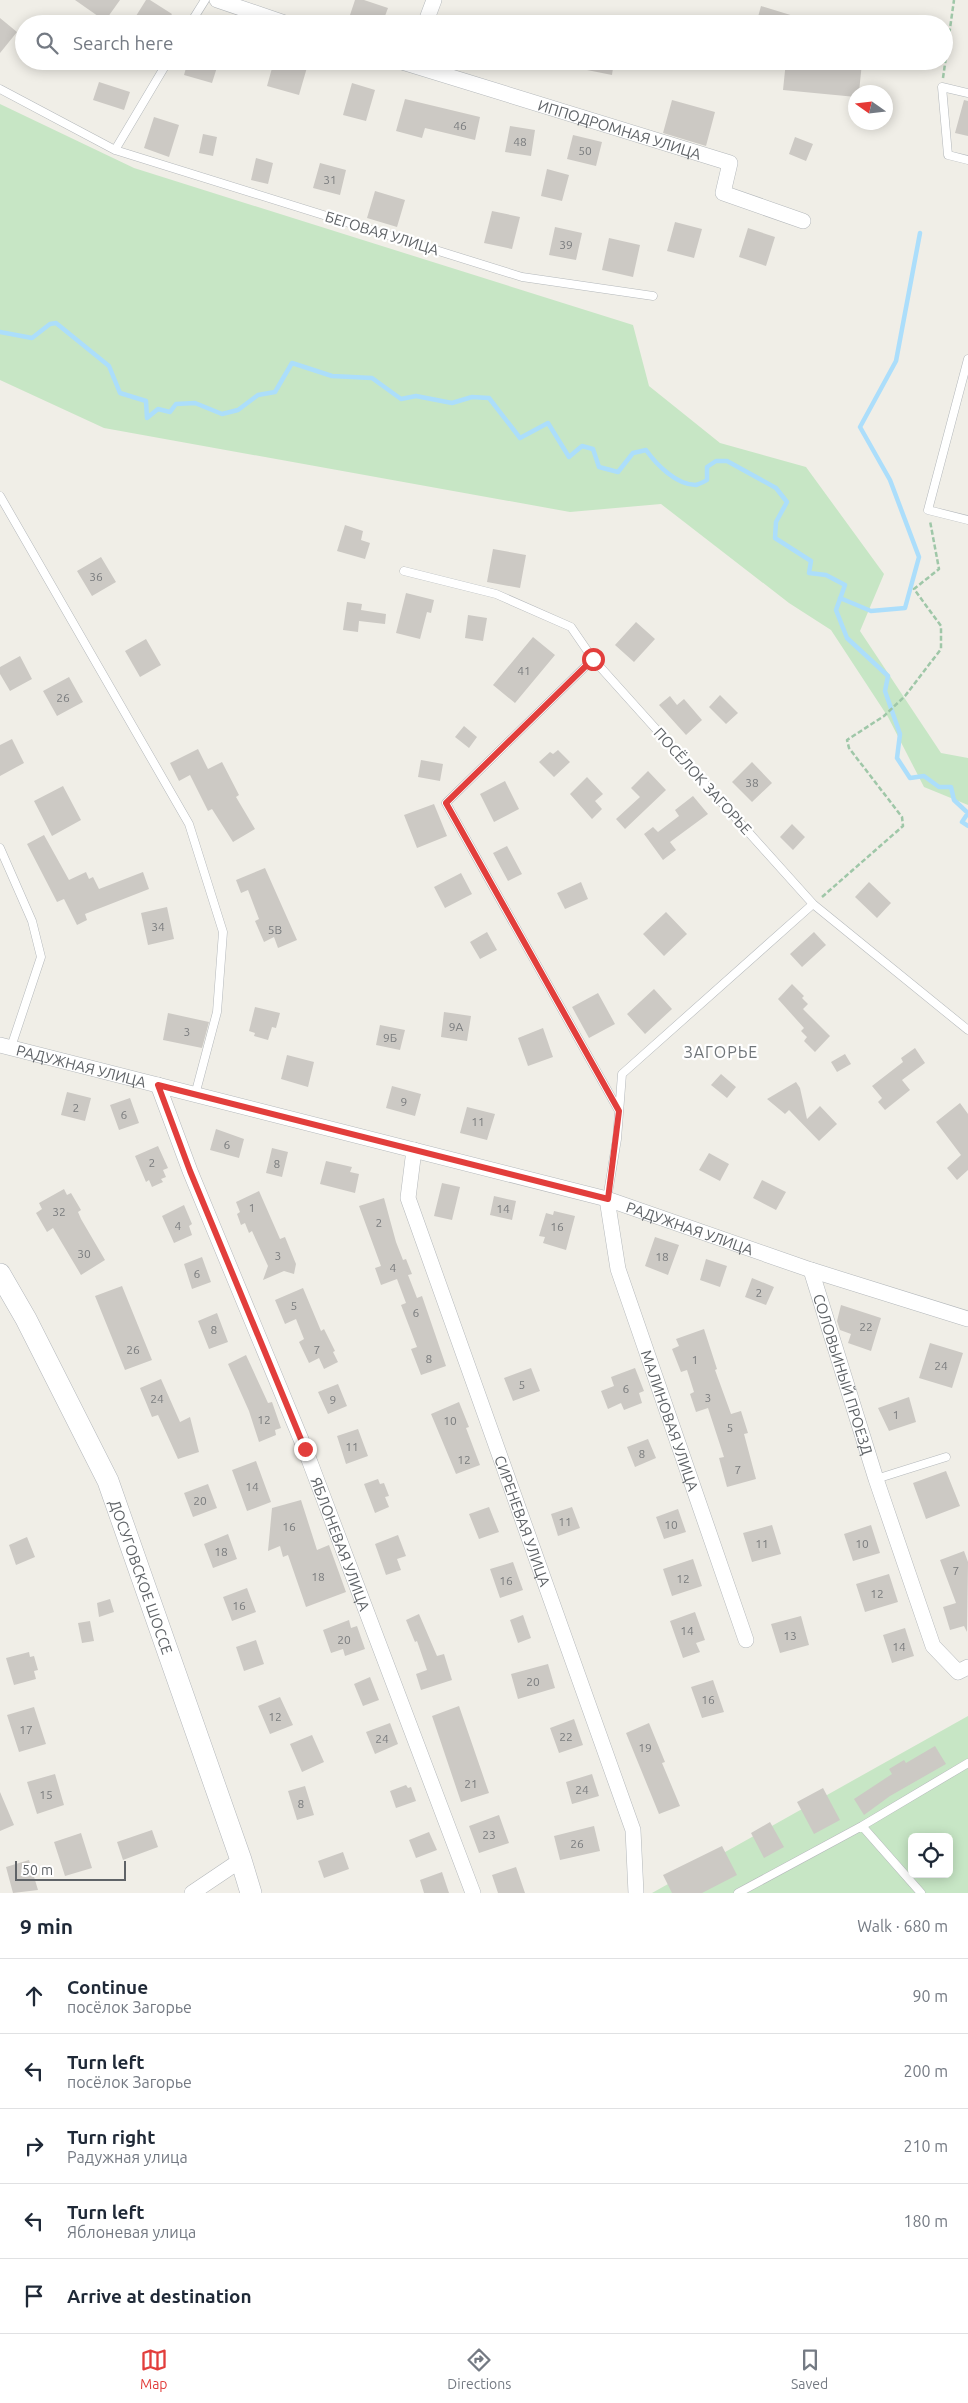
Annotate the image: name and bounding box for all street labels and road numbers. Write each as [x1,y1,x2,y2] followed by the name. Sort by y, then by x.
[536,96,704,162] street label: ИППОДРОМНАЯ УЛИЦА
[323,208,441,258] street label: БЕГОВАЯ УЛИЦА
[651,724,755,838] street label: ПОСЁЛОК ЗАГОРЬЕ
[15,1041,148,1090] street label: РАДУЖНАЯ УЛИЦА
[624,1198,756,1258] street label: РАДУЖНАЯ УЛИЦА
[810,1292,876,1456] street label: СОЛОВЬИНЫЙ ПРОЕЗД
[638,1348,702,1493] street label: МАЛИНОВАЯ УЛИЦА
[492,1453,554,1589] street label: СИРЕНЕВАЯ УЛИЦА
[308,1475,374,1613] street label: ЯБЛОНЕВАЯ УЛИЦА
[107,1497,177,1656] street label: ДОСУГОВСКОЕ ШОССЕ

